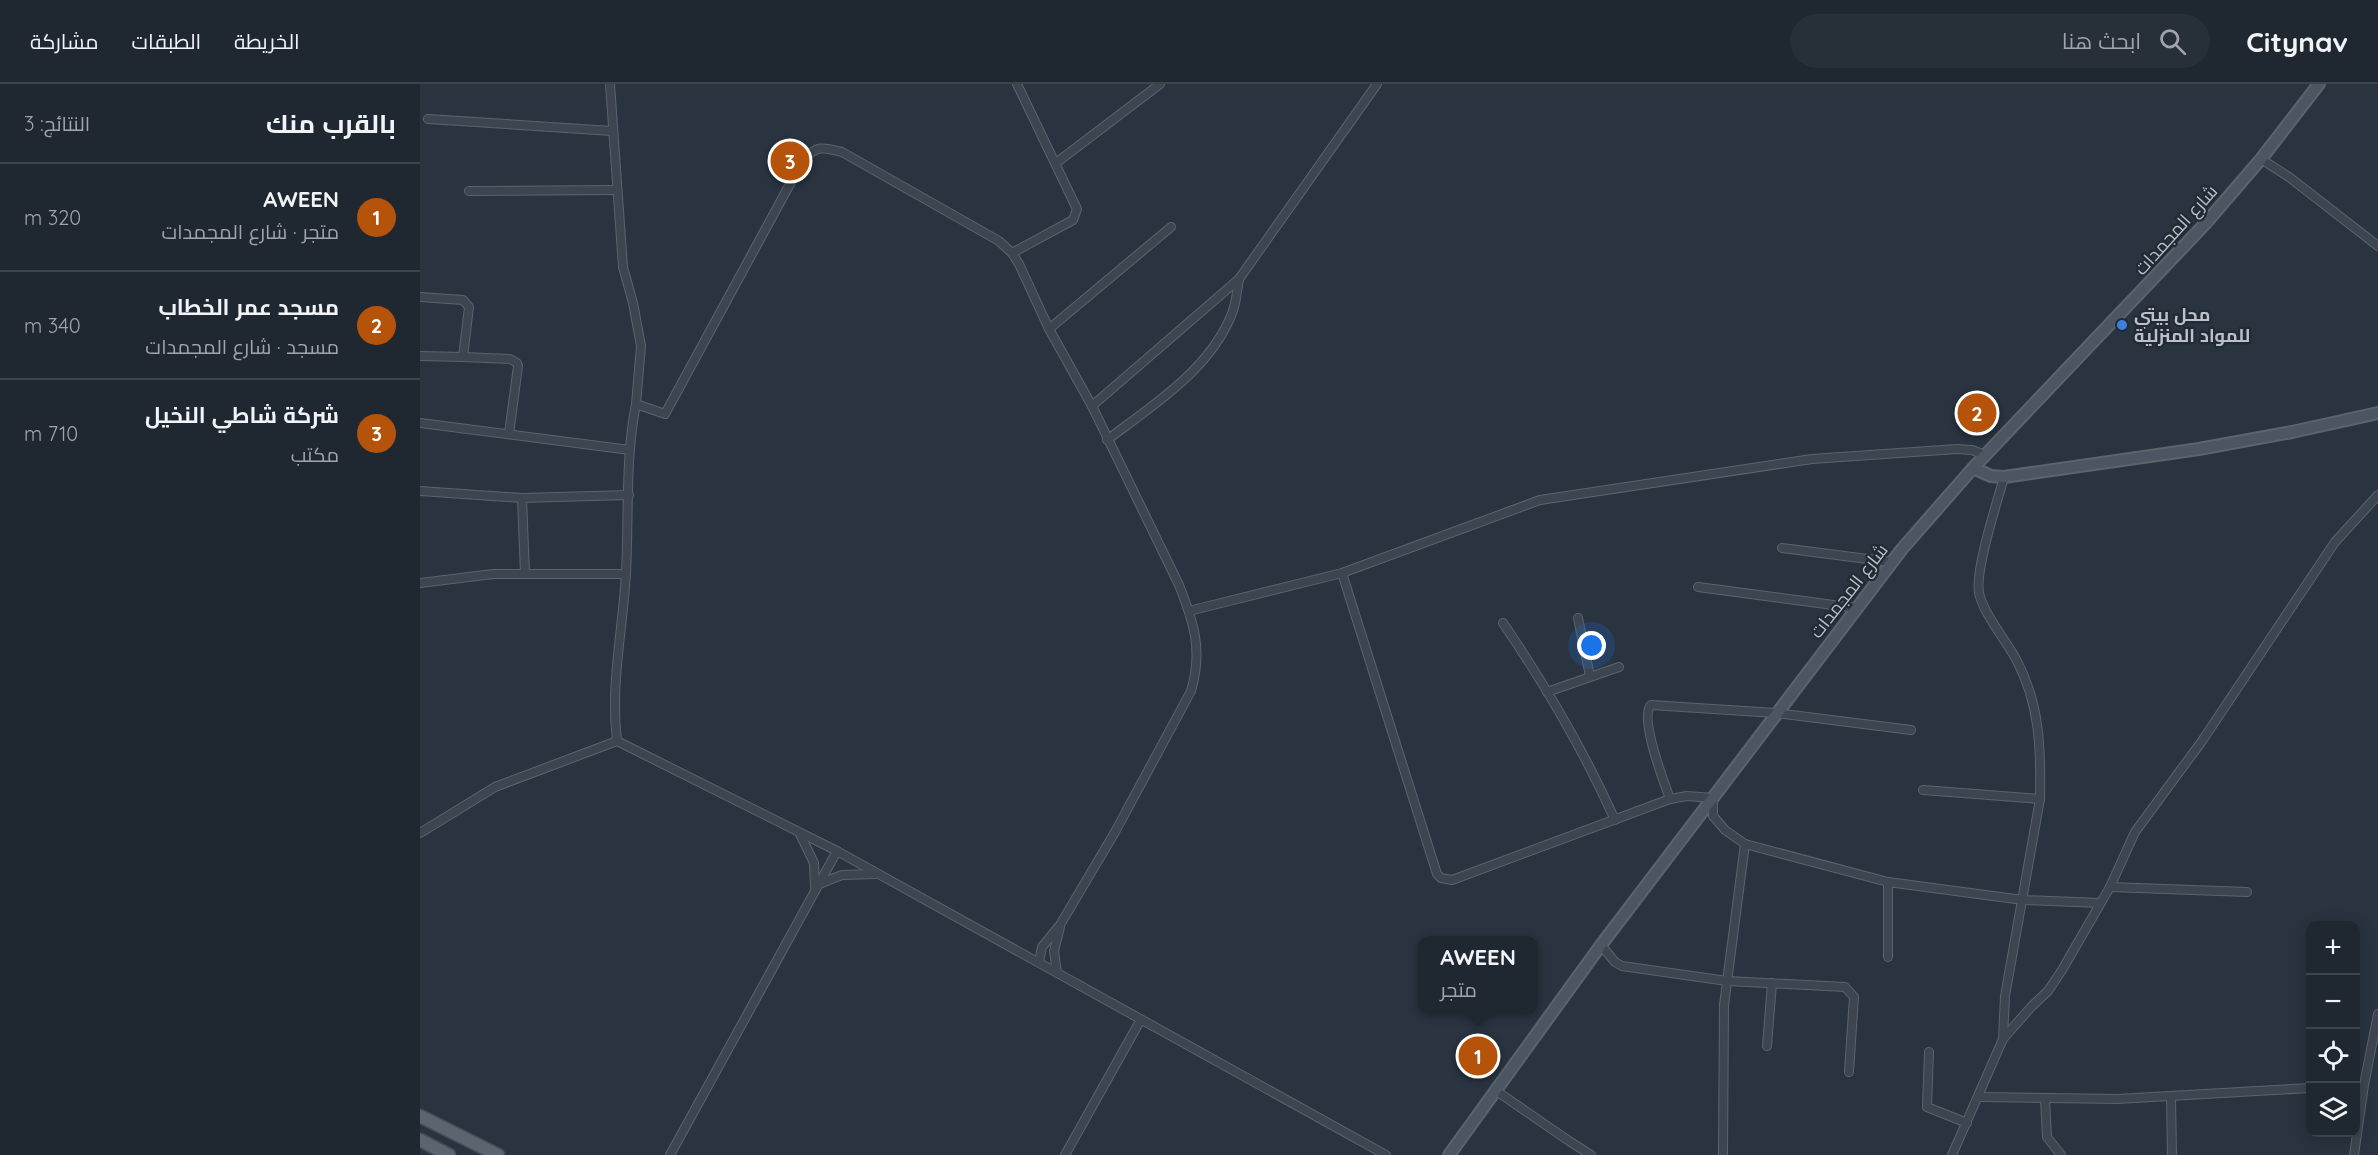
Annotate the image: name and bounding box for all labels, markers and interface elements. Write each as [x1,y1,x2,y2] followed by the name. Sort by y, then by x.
[1790,14,2210,68] search box
[2246,24,2348,59] text: Citynav
[2156,25,2189,58] icon: search
[2062,27,2141,55] text: ابحث هنا
[30,28,99,54] text: مشاركة
[132,28,201,54] text: الطبقات
[234,28,300,54] text: الخريطة
[266,107,396,140] text: بالقرب منك
[24,111,90,136] text: النتائج: 3
[770,138,809,184] pin: 3
[2129,180,2223,280] street label: شارع المجمدات
[263,185,339,213] text: AWEEN
[24,205,81,230] text: 320 m
[373,205,380,230] text: 1
[161,219,339,244] text: متجر · شارع المجمدات
[158,293,339,321] text: مسجد عمر الخطاب
[2134,303,2250,347] place label: محل بيتي للمواد المنزلية
[24,313,81,338] text: 340 m
[371,313,382,338] text: 2
[2115,318,2129,332] marker: محل بيتي للمواد المنزلية
[145,334,339,359] text: مسجد · شارع المجمدات
[1958,390,1996,436] pin: 2
[145,401,339,429] text: شركة شاطي النخيل
[24,421,78,446] text: 710 m
[371,421,382,446] text: 3
[291,442,339,467] text: مكتب
[1805,539,1893,643] street label: شارع المجمدات
[1577,631,1606,660] your location
[2306,921,2360,1137] map controls
[2306,921,2360,975] button: +
[1418,936,1538,1014] popup
[1440,943,1516,971] text: AWEEN
[2306,975,2360,1029] button: −
[1440,977,1477,1002] text: متجر
[2306,1029,2360,1083] button: locate
[1458,1034,1498,1078] pin: 1
[2306,1083,2360,1137] button: layers

